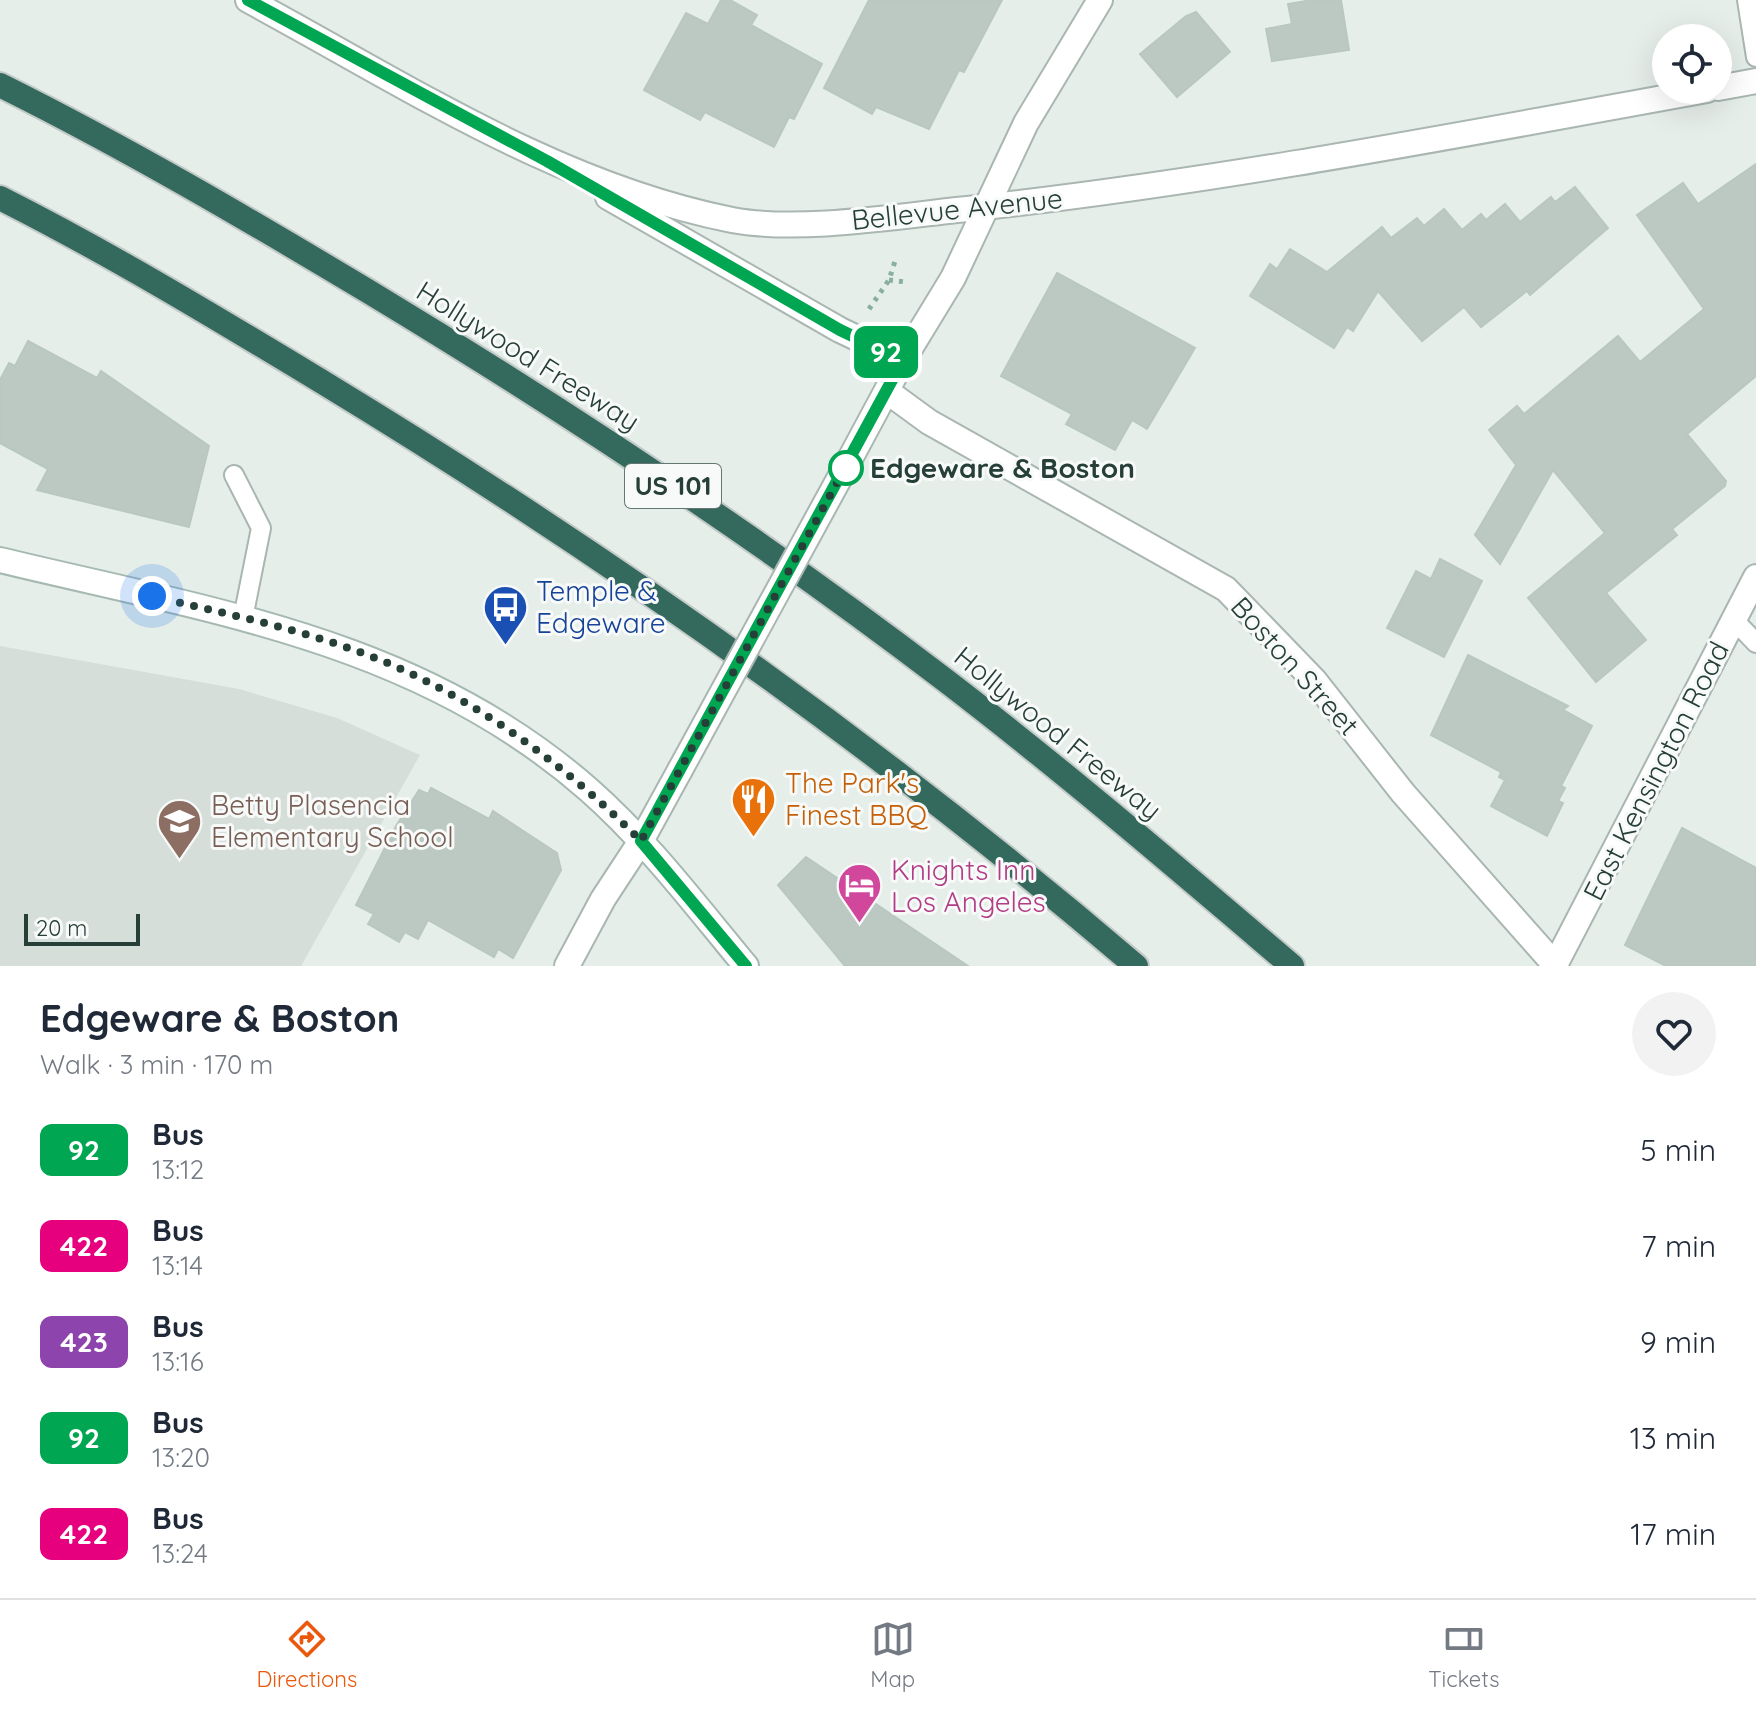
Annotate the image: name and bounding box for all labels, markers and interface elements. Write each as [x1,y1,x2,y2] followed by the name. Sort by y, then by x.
[1652,24,1732,104] map controls
[1652,24,1732,104] button: locate
[850,180,1064,237] street label: Bellevue Avenue
[410,273,646,438] street label: Hollywood Freeway
[850,326,922,378] line badge: 92
[870,334,902,369] text: 92
[870,450,1135,485] place label: Edgeware & Boston
[829,451,863,485] marker: Edgeware & Boston
[625,464,721,508] road number: US 101
[536,573,666,640] place label: Temple & Edgeware
[132,576,172,616] your location
[481,583,529,646] bus stop icon: Temple & Edgeware
[1224,589,1367,742] street label: Boston Street
[1575,635,1736,906] street label: East Kensington Road
[948,638,1169,827] street label: Hollywood Freeway
[785,765,929,832] place label: The Park's Finest BBQ
[730,775,778,838] restaurant icon: The Park's Finest BBQ
[211,787,454,854] place label: Betty Plasencia Elementary School
[156,797,204,860] school or university icon: Betty Plasencia Elementary School
[891,852,1046,919] place label: Knights Inn Los Angeles
[836,862,884,925] hotel icon: Knights Inn Los Angeles
[24,910,140,946] scale bar
[36,914,87,942] text: 20 m
[1632,992,1716,1076] button: heart
[40,994,399,1042] text: Edgeware & Boston
[40,1048,273,1081] text: Walk · 3 min · 170 m
[152,1115,204,1153] text: Bus
[1640,1131,1716,1169] text: 5 min
[68,1132,100,1167] text: 92
[152,1153,204,1186] text: 13:12
[152,1211,204,1249] text: Bus
[1641,1227,1716,1265] text: 7 min
[60,1228,108,1263] text: 422
[152,1249,203,1282] text: 13:14
[152,1307,204,1345] text: Bus
[1640,1323,1716,1361] text: 9 min
[60,1324,108,1359] text: 423
[152,1345,204,1378] text: 13:16
[152,1403,204,1441] text: Bus
[1630,1419,1716,1457] text: 13 min
[68,1420,100,1455] text: 92
[152,1441,210,1474] text: 13:20
[152,1499,204,1537] text: Bus
[1630,1515,1716,1553] text: 17 min
[60,1516,108,1551] text: 422
[152,1537,208,1570] text: 13:24
[256,1617,357,1693] tab: Directions
[870,1617,915,1693] tab: Map
[1428,1617,1499,1693] tab: Tickets

